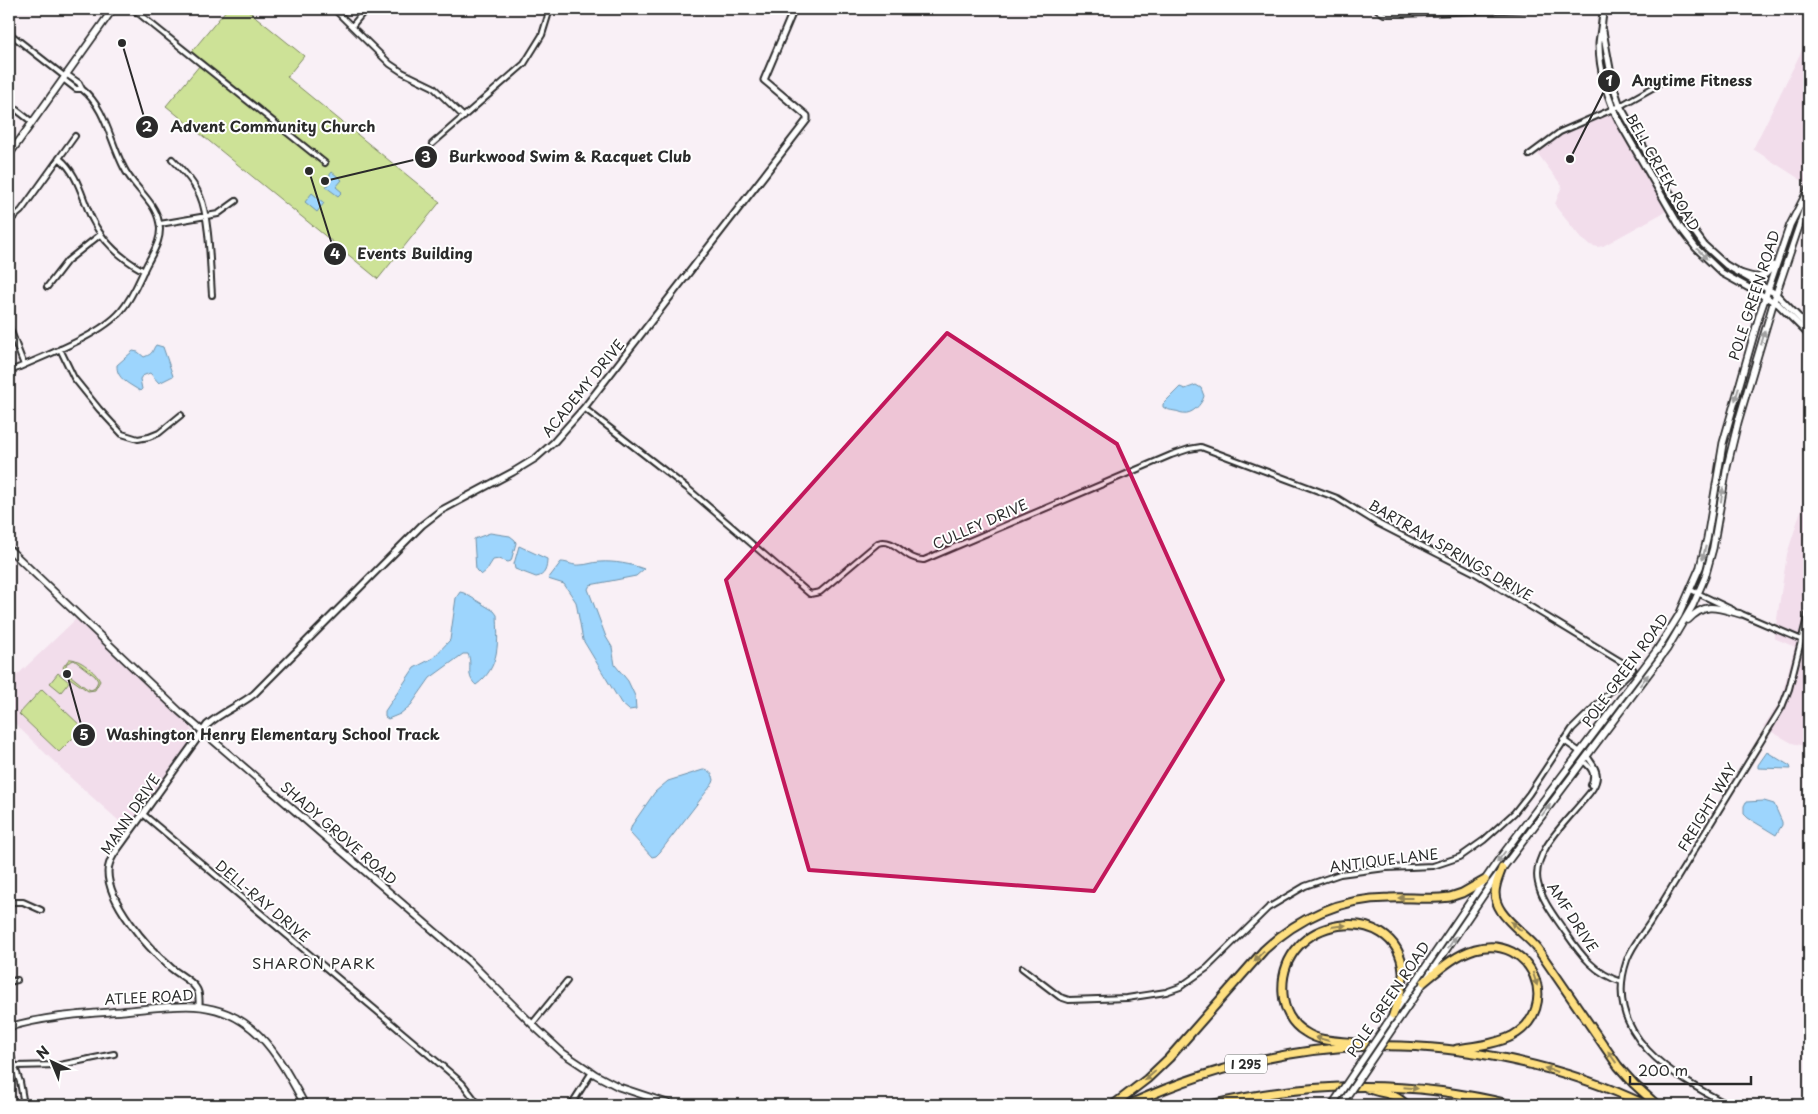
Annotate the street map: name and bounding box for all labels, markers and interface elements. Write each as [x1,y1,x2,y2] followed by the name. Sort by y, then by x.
[1597,66,1762,96] callout: Anytime Fitness
[1605,68,1613,91] text: 1
[1632,68,1752,91] text: Anytime Fitness
[1621,109,1705,235] street label: BELL CREEK ROAD
[135,112,386,142] callout: Advent Community Church
[142,114,153,137] text: 2
[170,114,376,137] text: Advent Community Church
[413,142,703,172] callout: Burkwood Swim & Racquet Club
[421,144,431,167] text: 3
[449,144,691,167] text: Burkwood Swim & Racquet Club
[1723,227,1785,363] street label: POLE GREEN ROAD
[322,239,483,269] callout: Events Building
[330,241,340,264] text: 4
[357,241,473,264] text: Events Building
[1696,248,1708,260] one-way arrow
[1759,330,1767,345] one-way arrow
[537,334,629,441] street label: ACADEMY DRIVE
[1732,386,1740,401] one-way arrow
[1718,487,1726,503] one-way arrow
[929,494,1031,554] street label: CULLEY DRIVE
[1365,494,1537,606] street label: BARTRAM SPRINGS DRIVE
[1700,545,1708,560] one-way arrow
[1577,609,1673,731] street label: POLE GREEN ROAD
[1639,673,1649,687] one-way arrow
[71,720,450,750] callout: Washington Henry Elementary School Track
[79,722,89,745] text: 5
[106,722,440,745] text: Washington Henry Elementary School Track
[1672,759,1742,855] street label: FREIGHT WAY
[95,769,165,858] street label: MANN DRIVE
[276,776,402,890] street label: SHADY GROVE ROAD
[1541,804,1552,817] one-way arrow
[1328,843,1440,877] street label: ANTIQUE LANE
[1496,850,1506,864] one-way arrow
[211,855,315,947] street label: DELL-RAY DRIVE
[1543,878,1604,956] street label: AMF DRIVE
[1397,894,1413,902] one-way arrow
[1331,921,1347,929] one-way arrow
[1510,921,1523,932] one-way arrow
[1447,935,1457,949] one-way arrow
[1341,937,1435,1061] street label: POLE GREEN ROAD
[1253,949,1265,961] one-way arrow
[252,951,376,974] district label: SHARON PARK
[1532,972,1539,987] one-way arrow
[104,984,194,1010] street label: ATLEE ROAD
[1315,1035,1330,1043] one-way arrow
[28,1036,78,1086] north arrow
[31,1041,54,1064] text: N
[1607,1050,1617,1064] one-way arrow
[1225,1054,1267,1074] road number: I 295
[1630,1054,1752,1086] scale bar
[1638,1058,1688,1081] text: 200 m
[1543,1066,1558,1074] one-way arrow
[1144,1070,1157,1081] one-way arrow
[1403,1085,1419,1093] one-way arrow

